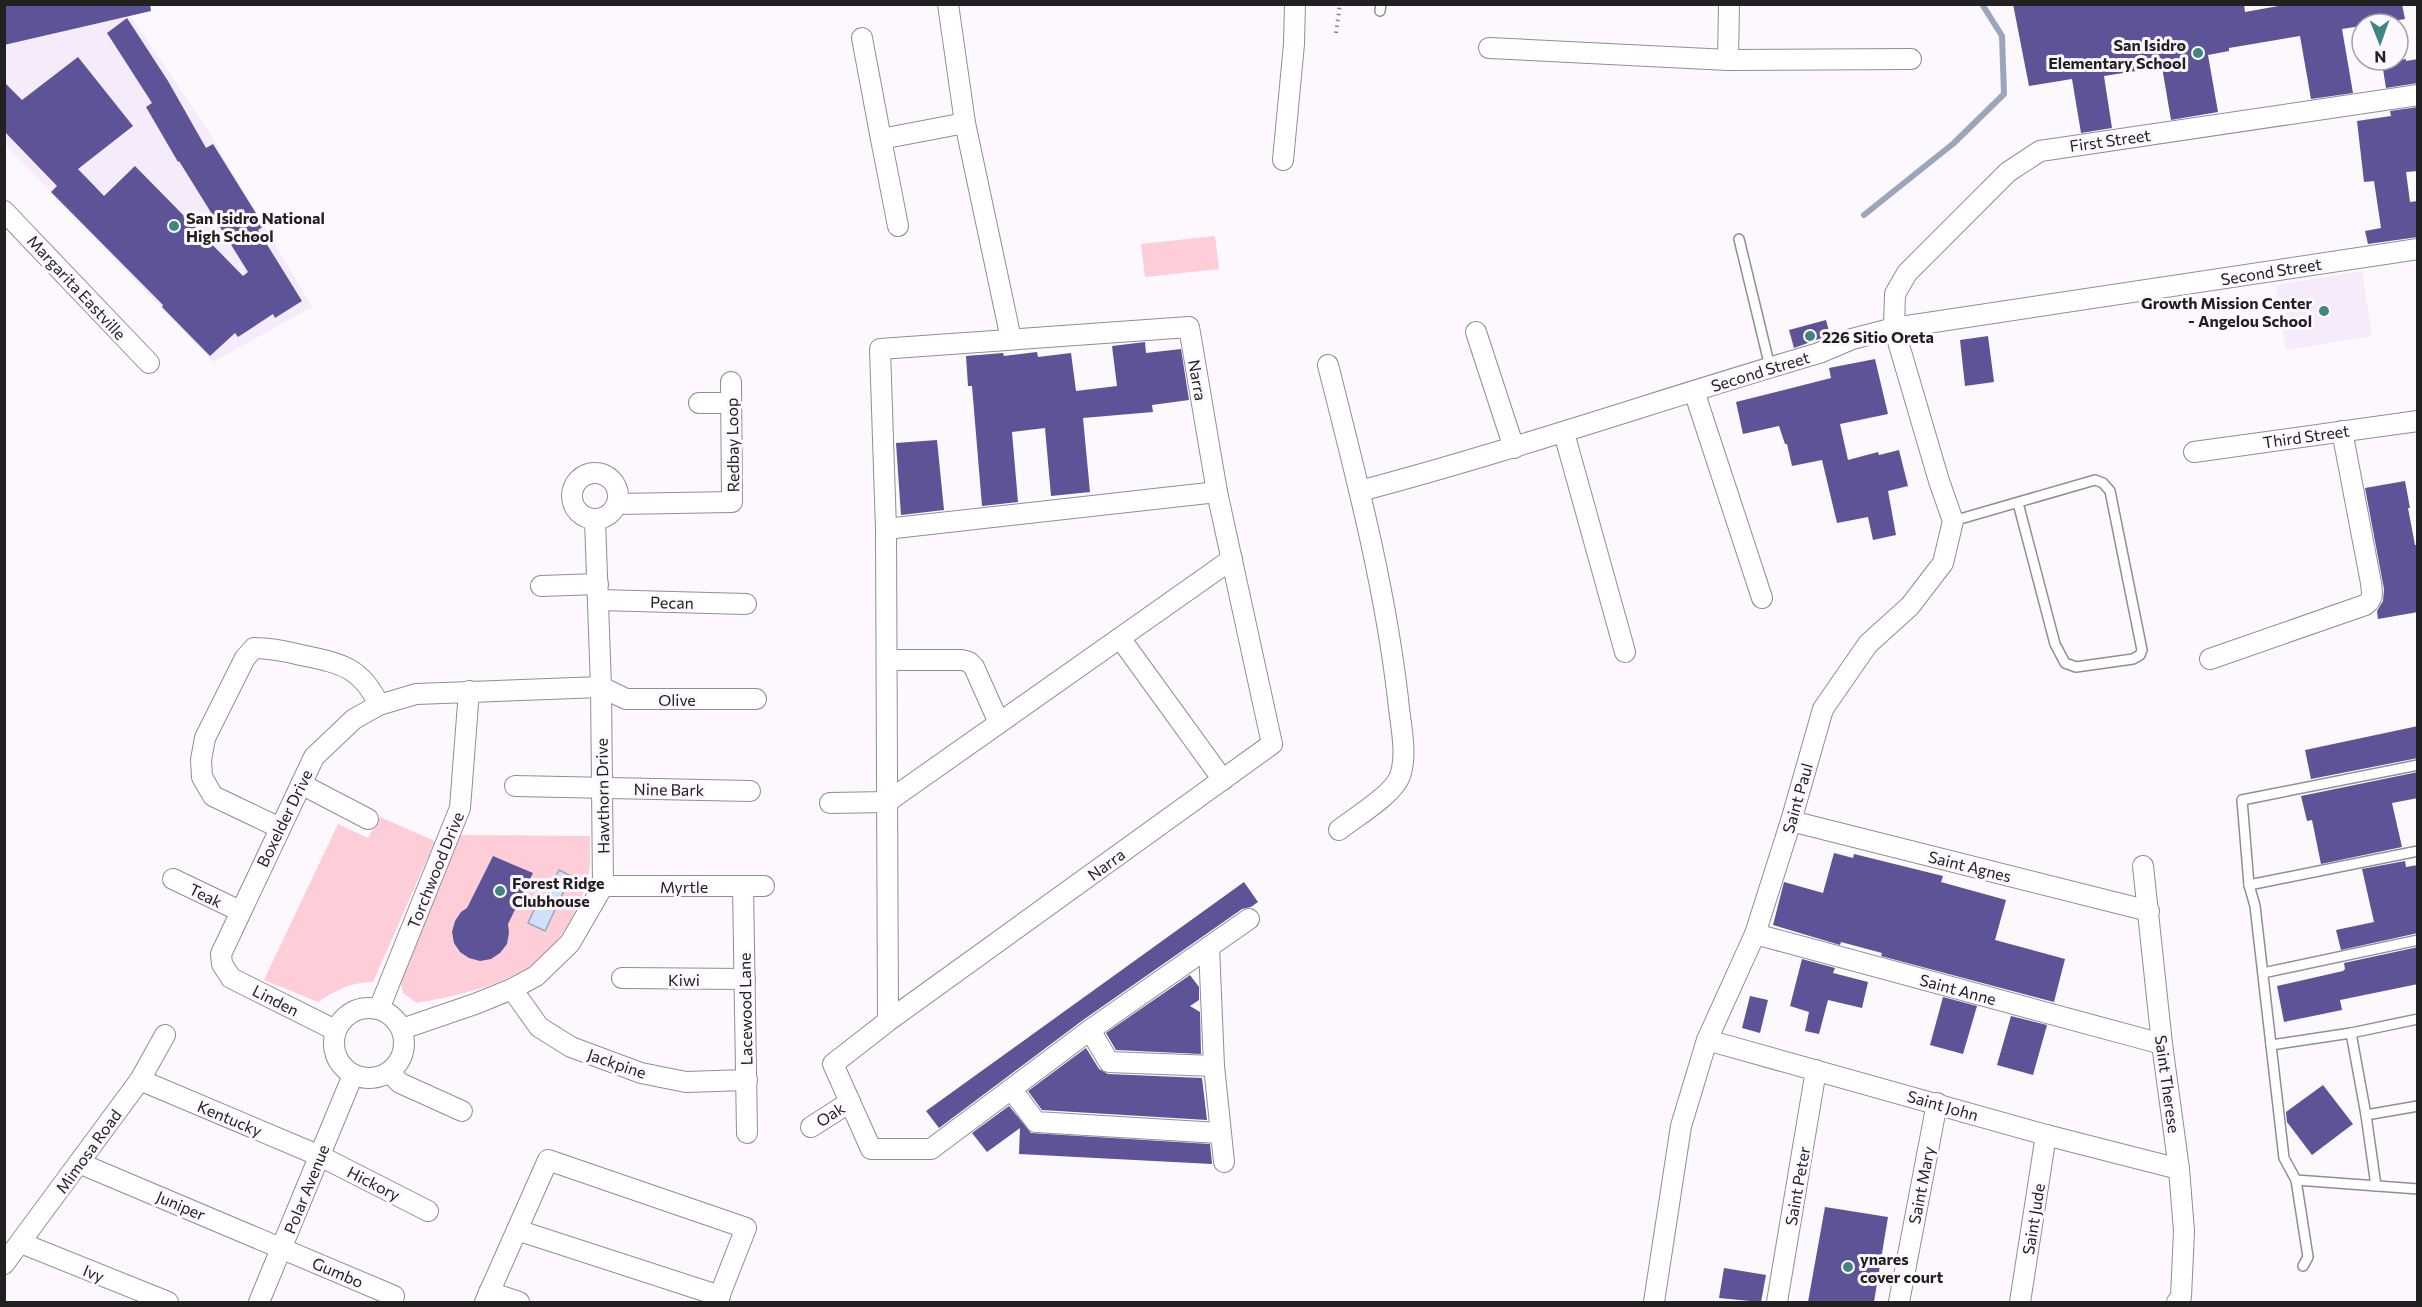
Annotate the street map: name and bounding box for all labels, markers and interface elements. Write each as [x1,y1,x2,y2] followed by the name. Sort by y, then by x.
[2350,12,2410,72] north arrow
[2048,35,2186,72] place label: San Isidro Elementary School
[2191,46,2205,60] marker: San Isidro Elementary School
[2374,48,2386,67] text: N
[2068,125,2152,155] street label: First Street
[186,208,325,245] place label: San Isidro National High School
[167,219,181,233] marker: San Isidro National High School
[24,231,130,343] street label: Margarita Eastville
[2219,254,2323,288] street label: Second Street
[2141,293,2312,330] place label: Growth Mission Center - Angelou School
[2317,304,2331,318] marker: Growth Mission Center - Angelou School
[1822,327,1934,346] place label: 226 Sitio Oreta
[1803,329,1817,343] marker: 226 Sitio Oreta
[1708,347,1812,395] street label: Second Street
[1185,358,1211,402] street label: Narra
[722,398,742,492] street label: Redbay Loop
[2262,420,2351,451] street label: Third Street
[650,592,694,612] street label: Pecan
[658,690,696,709] street label: Olive
[591,738,613,854] street label: Hawthorn Drive
[1778,761,1816,835] street label: Saint Paul
[252,766,316,870] street label: Boxelder Drive
[634,779,705,799] street label: Nine Bark
[403,809,467,931] street label: Torchwood Drive
[1084,844,1128,884] street label: Narra
[1927,847,2013,885] street label: Saint Agnes
[512,873,605,910] place label: Forest Ridge Clubhouse
[660,877,708,896] street label: Myrtle
[186,879,226,911] street label: Teak
[493,884,507,898] marker: Forest Ridge Clubhouse
[735,952,755,1066] street label: Lacewood Lane
[668,970,700,989] street label: Kiwi
[1918,970,1998,1008] street label: Saint Anne
[250,980,302,1020] street label: Linden
[2152,1034,2184,1134] street label: Saint Therese
[585,1044,649,1082] street label: Jackpine
[1905,1086,1981,1124] street label: Saint John
[195,1096,265,1140] street label: Kentucky
[812,1098,848,1130] street label: Oak
[51,1105,125,1197] street label: Mimosa Road
[279,1142,333,1236] street label: Polar Avenue
[1781,1144,1813,1227] street label: Saint Peter
[1904,1144,1938,1226] street label: Saint Mary
[344,1162,404,1204] street label: Hickory
[2018,1182,2048,1256] street label: Saint Jude
[154,1186,209,1224] street label: Juniper
[1860,1249,1943,1286] place label: ynares cover court
[310,1253,366,1291] street label: Gumbo
[81,1260,107,1286] street label: Ivy
[1841,1260,1855,1274] marker: ynares cover court

